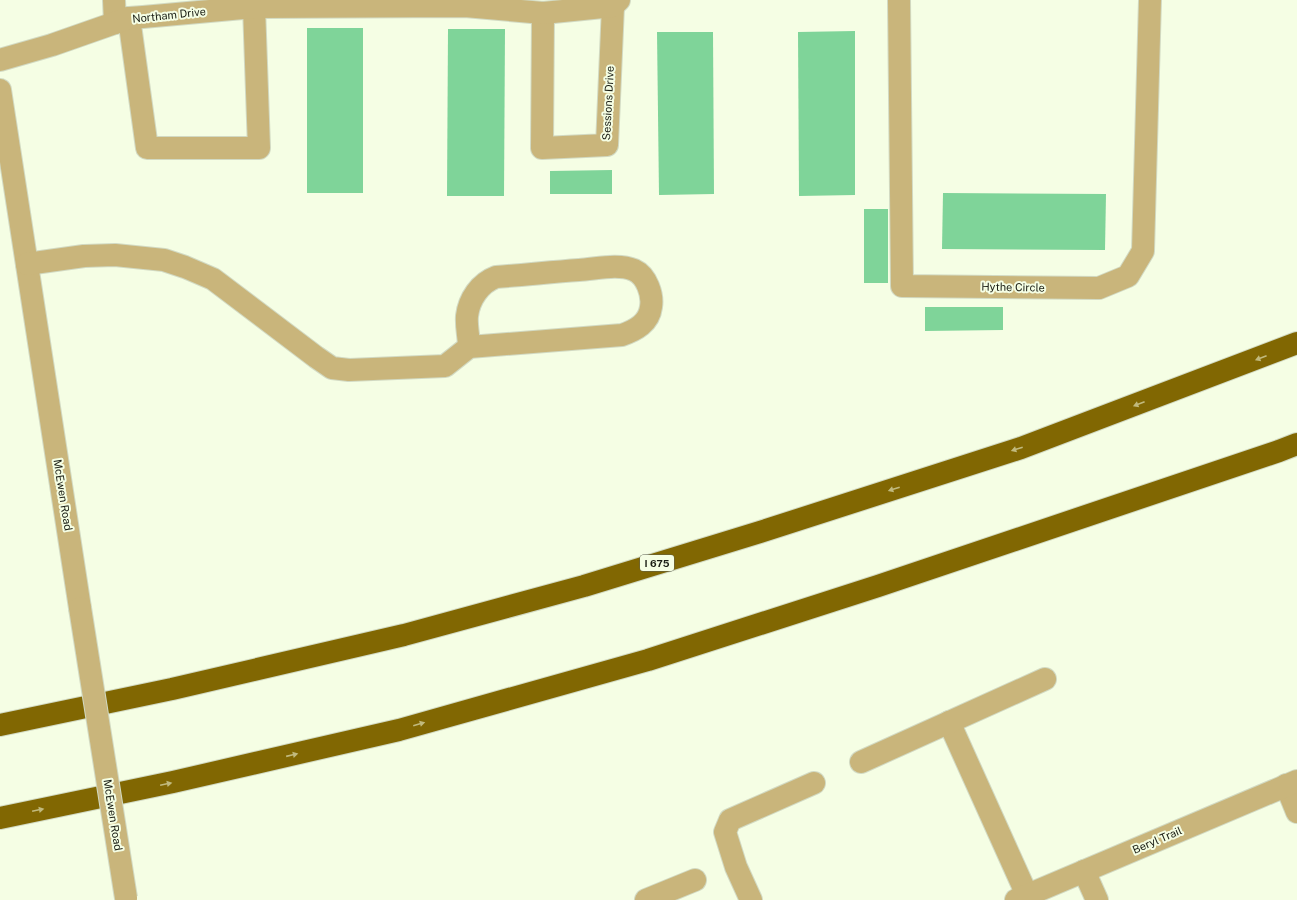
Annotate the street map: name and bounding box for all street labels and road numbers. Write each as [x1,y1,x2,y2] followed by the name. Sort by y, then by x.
[132,5,206,25] street label: Northam Drive
[600,66,616,140] street label: Sessions Drive
[981,280,1045,294] street label: Hythe Circle
[51,459,75,531] street label: McEwen Road
[640,555,674,571] road number: I 675
[101,779,125,851] street label: McEwen Road
[1131,824,1183,856] street label: Beryl Trail

